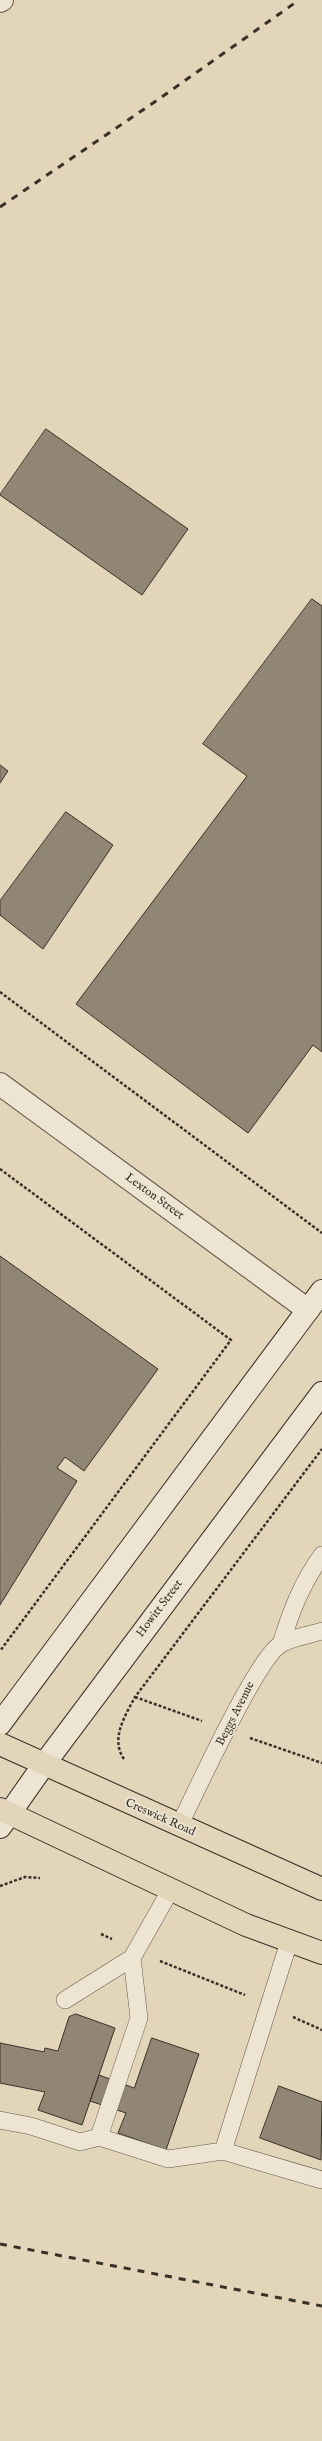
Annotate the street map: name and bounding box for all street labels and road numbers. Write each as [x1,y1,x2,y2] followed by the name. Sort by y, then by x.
[122,1171,186,1223] street label: Lexton Street
[134,1577,186,1641] street label: Howitt Street
[214,1680,258,1748] street label: Beggs Avenue
[123,1796,197,1840] street label: Creswick Road

